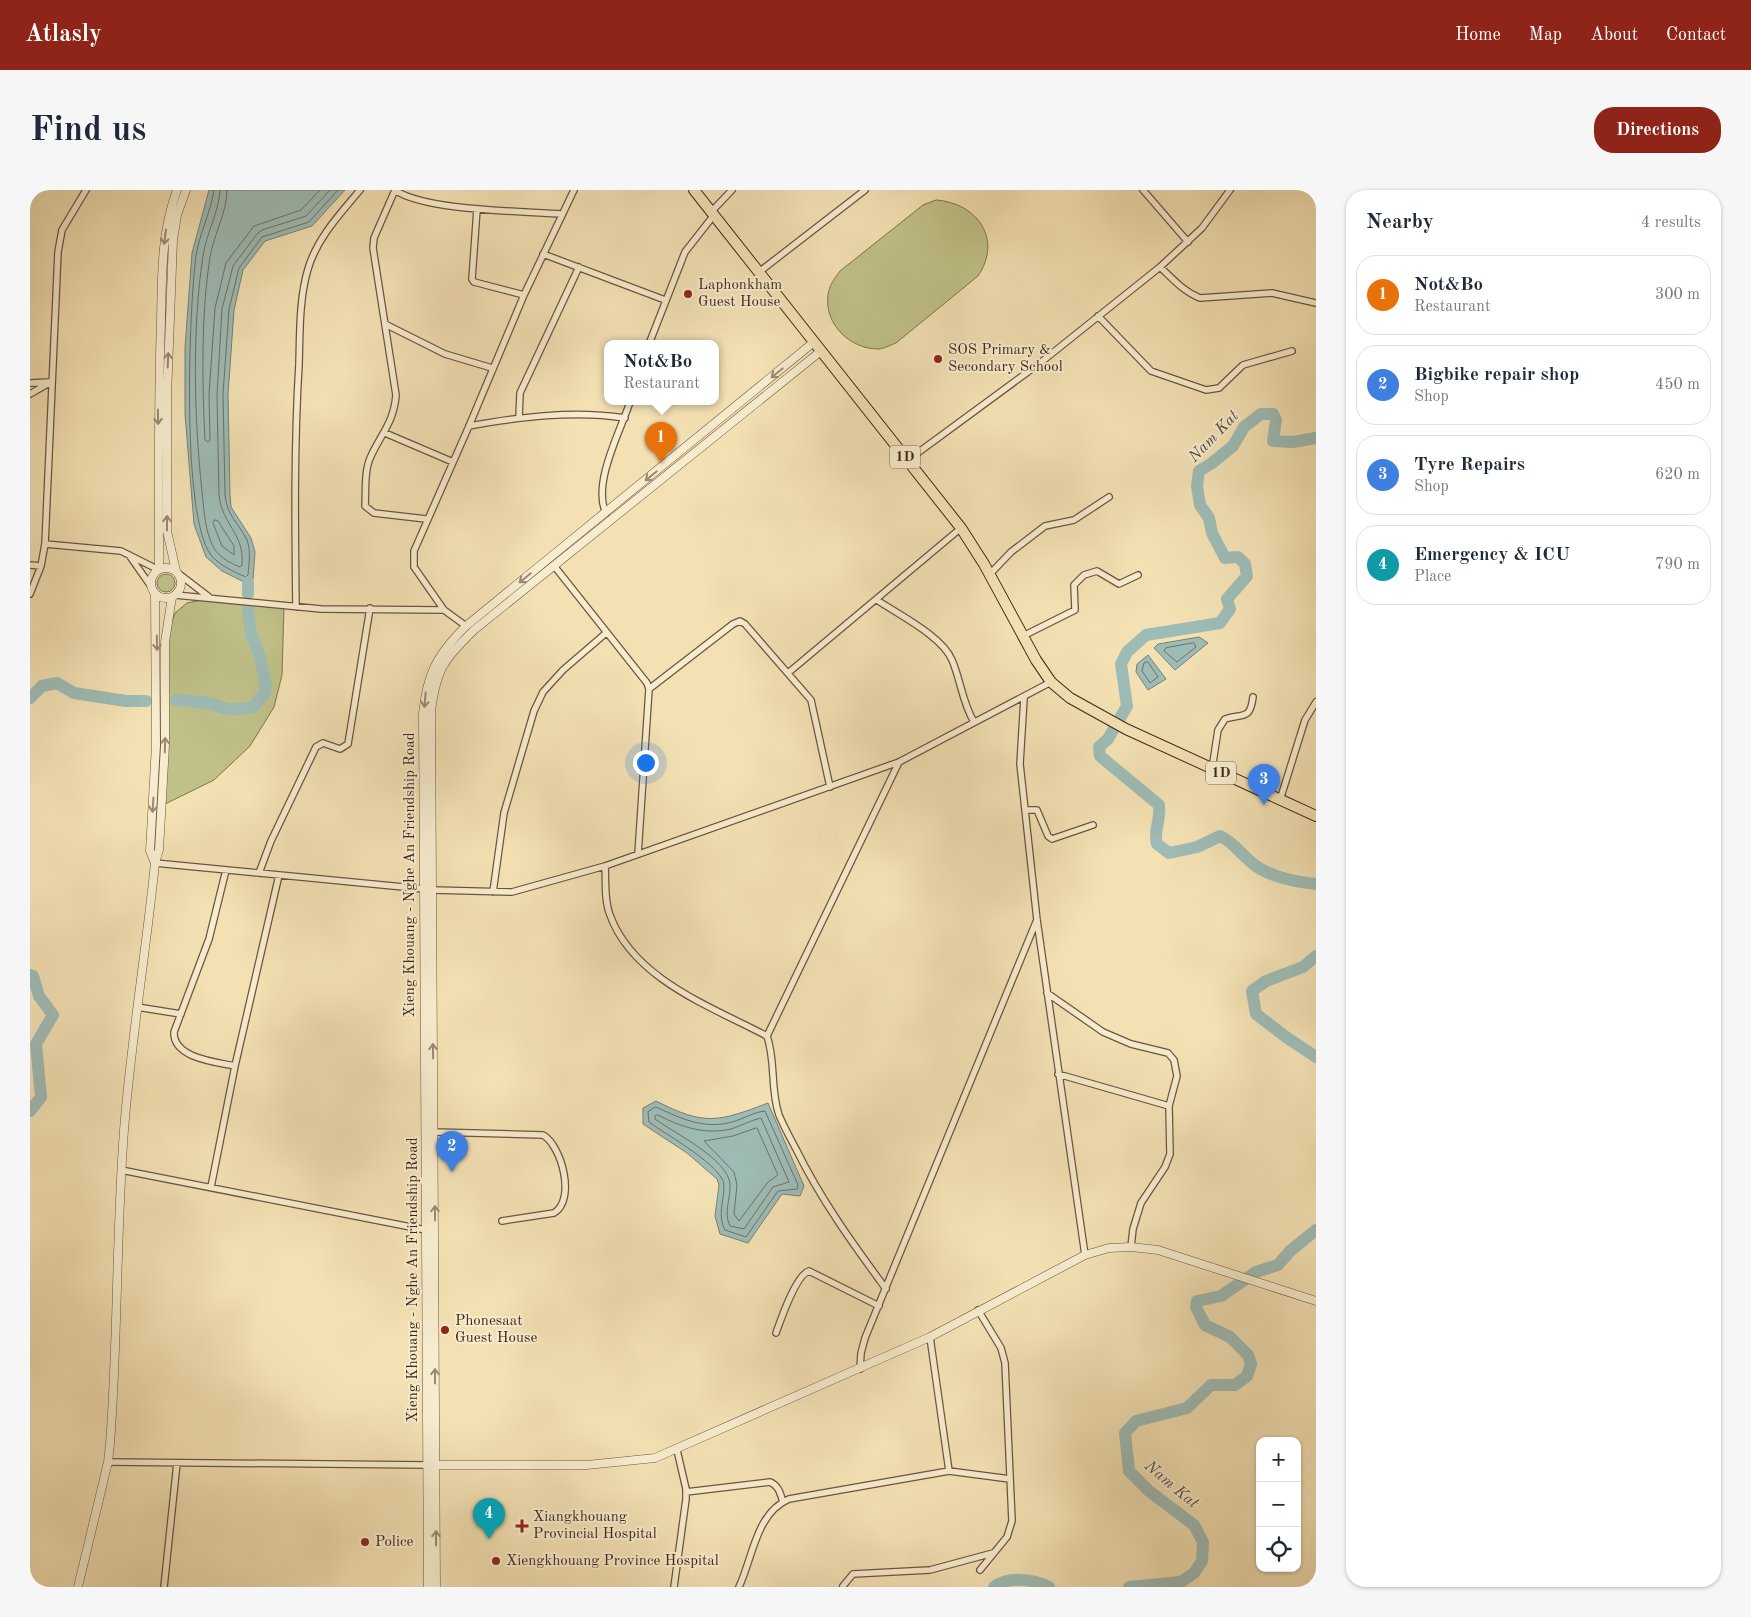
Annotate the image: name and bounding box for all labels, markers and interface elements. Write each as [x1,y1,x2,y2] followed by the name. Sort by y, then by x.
[25,23,102,47] text: Atlasly
[1455,26,1501,44] text: Home
[1529,26,1562,44] text: Map
[1590,26,1638,44] text: About
[1666,26,1726,44] text: Contact
[1594,107,1721,153] button: Directions
[30,113,146,148] text: Find us
[1366,212,1434,233] text: Nearby
[1641,215,1701,231] text: 4 results
[160,229,170,245] one-way arrow
[1414,276,1483,295] text: Not&Bo
[698,278,782,310] place label: Laphonkham Guest House
[1378,287,1388,303] text: 1
[1655,287,1700,303] text: 300 m
[682,288,694,300] marker: Laphonkham Guest House
[1414,299,1491,315] text: Restaurant
[604,340,719,405] popup
[948,343,1063,375] place label: SOS Primary & Secondary School
[164,353,173,369] one-way arrow
[623,353,692,372] text: Not&Bo
[932,353,944,365] marker: SOS Primary & Secondary School
[1414,366,1579,385] text: Bigbike repair shop
[770,368,783,379] one-way arrow
[623,376,700,392] text: Restaurant
[1378,377,1388,393] text: 2
[1655,377,1700,393] text: 450 m
[1414,389,1449,405] text: Shop
[153,408,163,425] one-way arrow
[1185,408,1243,466] water label: Nam Kat
[645,422,677,463] pin: 1
[890,446,920,468] road number: 1D
[1414,456,1525,475] text: Tyre Repairs
[1378,467,1388,483] text: 3
[1655,467,1700,483] text: 620 m
[645,471,658,482] one-way arrow
[1414,479,1449,495] text: Shop
[162,515,172,532] one-way arrow
[1414,546,1570,565] text: Emergency & ICU
[1378,557,1388,573] text: 4
[1655,557,1700,573] text: 790 m
[1414,569,1451,585] text: Place
[518,573,531,584] one-way arrow
[152,634,161,650] one-way arrow
[420,691,429,707] one-way arrow
[403,732,418,1018] street label: Xieng Khouang - Nghe An Friendship Road
[160,737,170,753] one-way arrow
[633,750,659,776] your location
[1206,762,1236,784] road number: 1D
[1248,764,1280,805] pin: 3
[148,797,157,813] one-way arrow
[428,1043,438,1060] one-way arrow
[436,1131,468,1172] pin: 2
[406,1137,421,1423] street label: Xieng Khouang - Nghe An Friendship Road
[430,1206,440,1222] one-way arrow
[455,1314,537,1346] place label: Phonesaat Guest House
[439,1324,451,1336] marker: Phonesaat Guest House
[430,1368,440,1384] one-way arrow
[1256,1437,1301,1572] map controls
[1256,1437,1301,1482] button: +
[1140,1458,1201,1512] water label: Nam Kat
[1256,1482,1301,1527] button: −
[473,1498,505,1539] pin: 4
[533,1510,657,1542] place label: Xiangkhouang Provincial Hospital
[515,1519,529,1533] marker: Xiangkhouang Provincial Hospital
[1256,1527,1301,1572] button: locate
[431,1531,441,1547] one-way arrow
[375,1535,414,1550] place label: Police
[359,1536,371,1548] marker: Police
[506,1554,719,1569] place label: Xiengkhouang Province Hospital
[490,1555,502,1567] marker: Xiengkhouang Province Hospital

